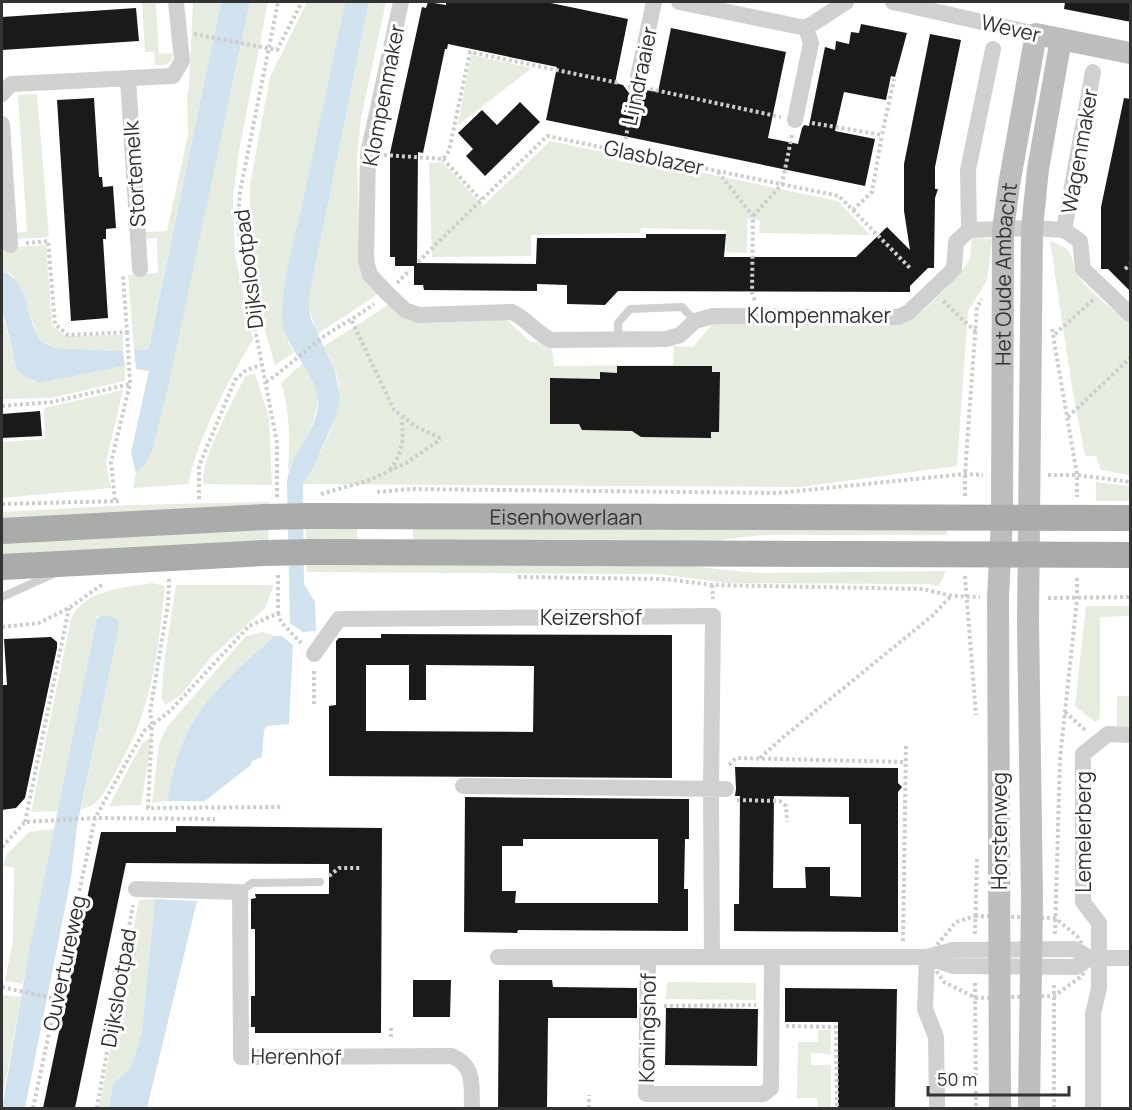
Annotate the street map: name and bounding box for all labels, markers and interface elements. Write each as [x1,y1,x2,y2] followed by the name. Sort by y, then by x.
[978,8,1044,49] street label: Wever
[356,21,411,168] street label: Klompenmaker
[615,23,663,128] street label: Lijndraaier
[1054,86,1104,216] street label: Wagenmaker
[116,119,152,228] street label: Stortemelk
[601,133,707,181] street label: Glasblazer
[989,181,1023,366] street label: Het Oude Ambacht
[227,208,269,330] street label: Dijkslootpad
[747,301,891,329] street label: Klompenmaker
[489,502,643,531] street label: Eisenhowerlaan
[540,603,642,631] street label: Keizershof
[1069,771,1097,893] street label: Lemelerberg
[985,772,1013,890] street label: Horstenweg
[36,892,92,1034] street label: Ouvertureweg
[94,926,142,1050] street label: Dijkslootpad
[632,972,662,1083] street label: Koningshof
[250,1041,342,1071] street label: Herenhof
[928,1059,1069,1097] scale bar
[937,1067,977,1091] text: 50 m

